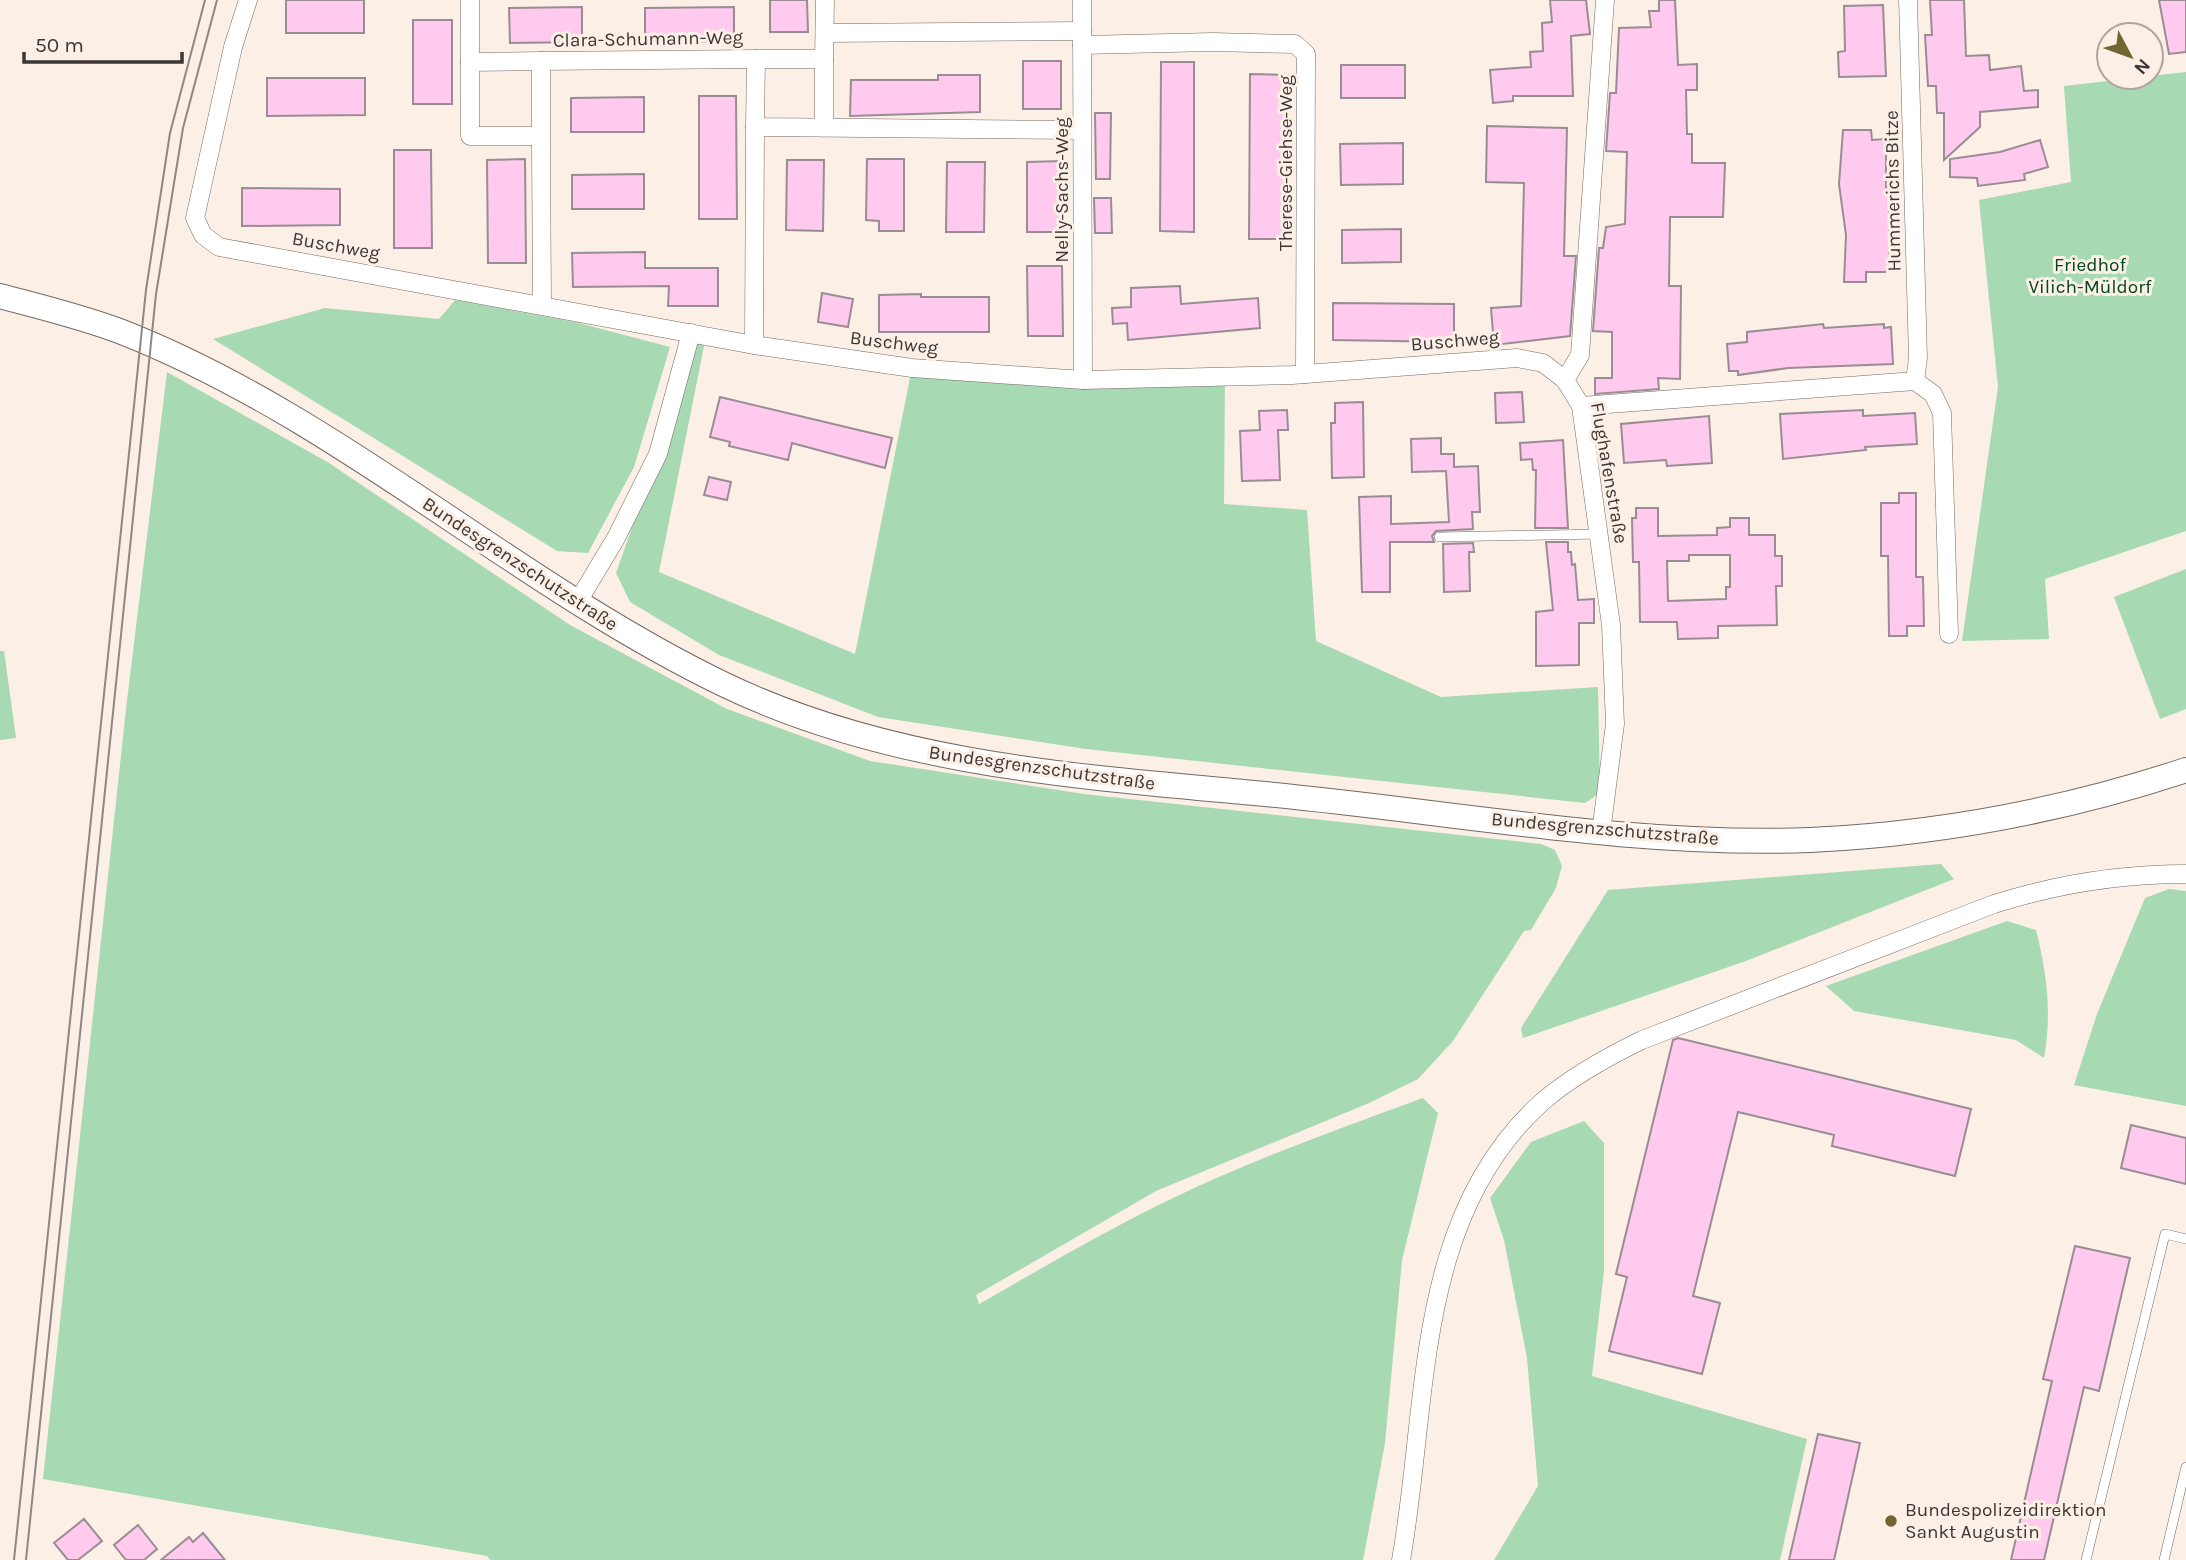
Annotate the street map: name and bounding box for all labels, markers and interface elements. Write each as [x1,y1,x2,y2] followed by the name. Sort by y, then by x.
[24,21,182,65] scale bar
[2095,21,2165,91] north arrow
[553,26,744,52] street label: Clara-Schumann-Weg
[35,33,84,57] text: 50 m
[2129,54,2155,79] text: N
[1275,75,1297,251] street label: Therese-Giehse-Weg
[1881,110,1905,272] street label: Hummerichs Bitze
[1051,117,1073,263] street label: Nelly-Sachs-Weg
[290,227,382,265] street label: Buschweg
[2028,254,2152,298] park label: Friedhof Vilich-Müldorf
[1410,326,1500,356] street label: Buschweg
[849,327,940,359] street label: Buschweg
[1586,401,1632,545] street label: Flughafenstraße
[418,493,622,635] street label: Bundesgrenzschutzstraße
[927,741,1157,795] street label: Bundesgrenzschutzstraße
[1490,808,1720,850] street label: Bundesgrenzschutzstraße
[1905,1499,2107,1543] place label: Bundespolizeidirektion Sankt Augustin
[1883,1513,1899,1529] marker: Bundespolizeidirektion Sankt Augustin

